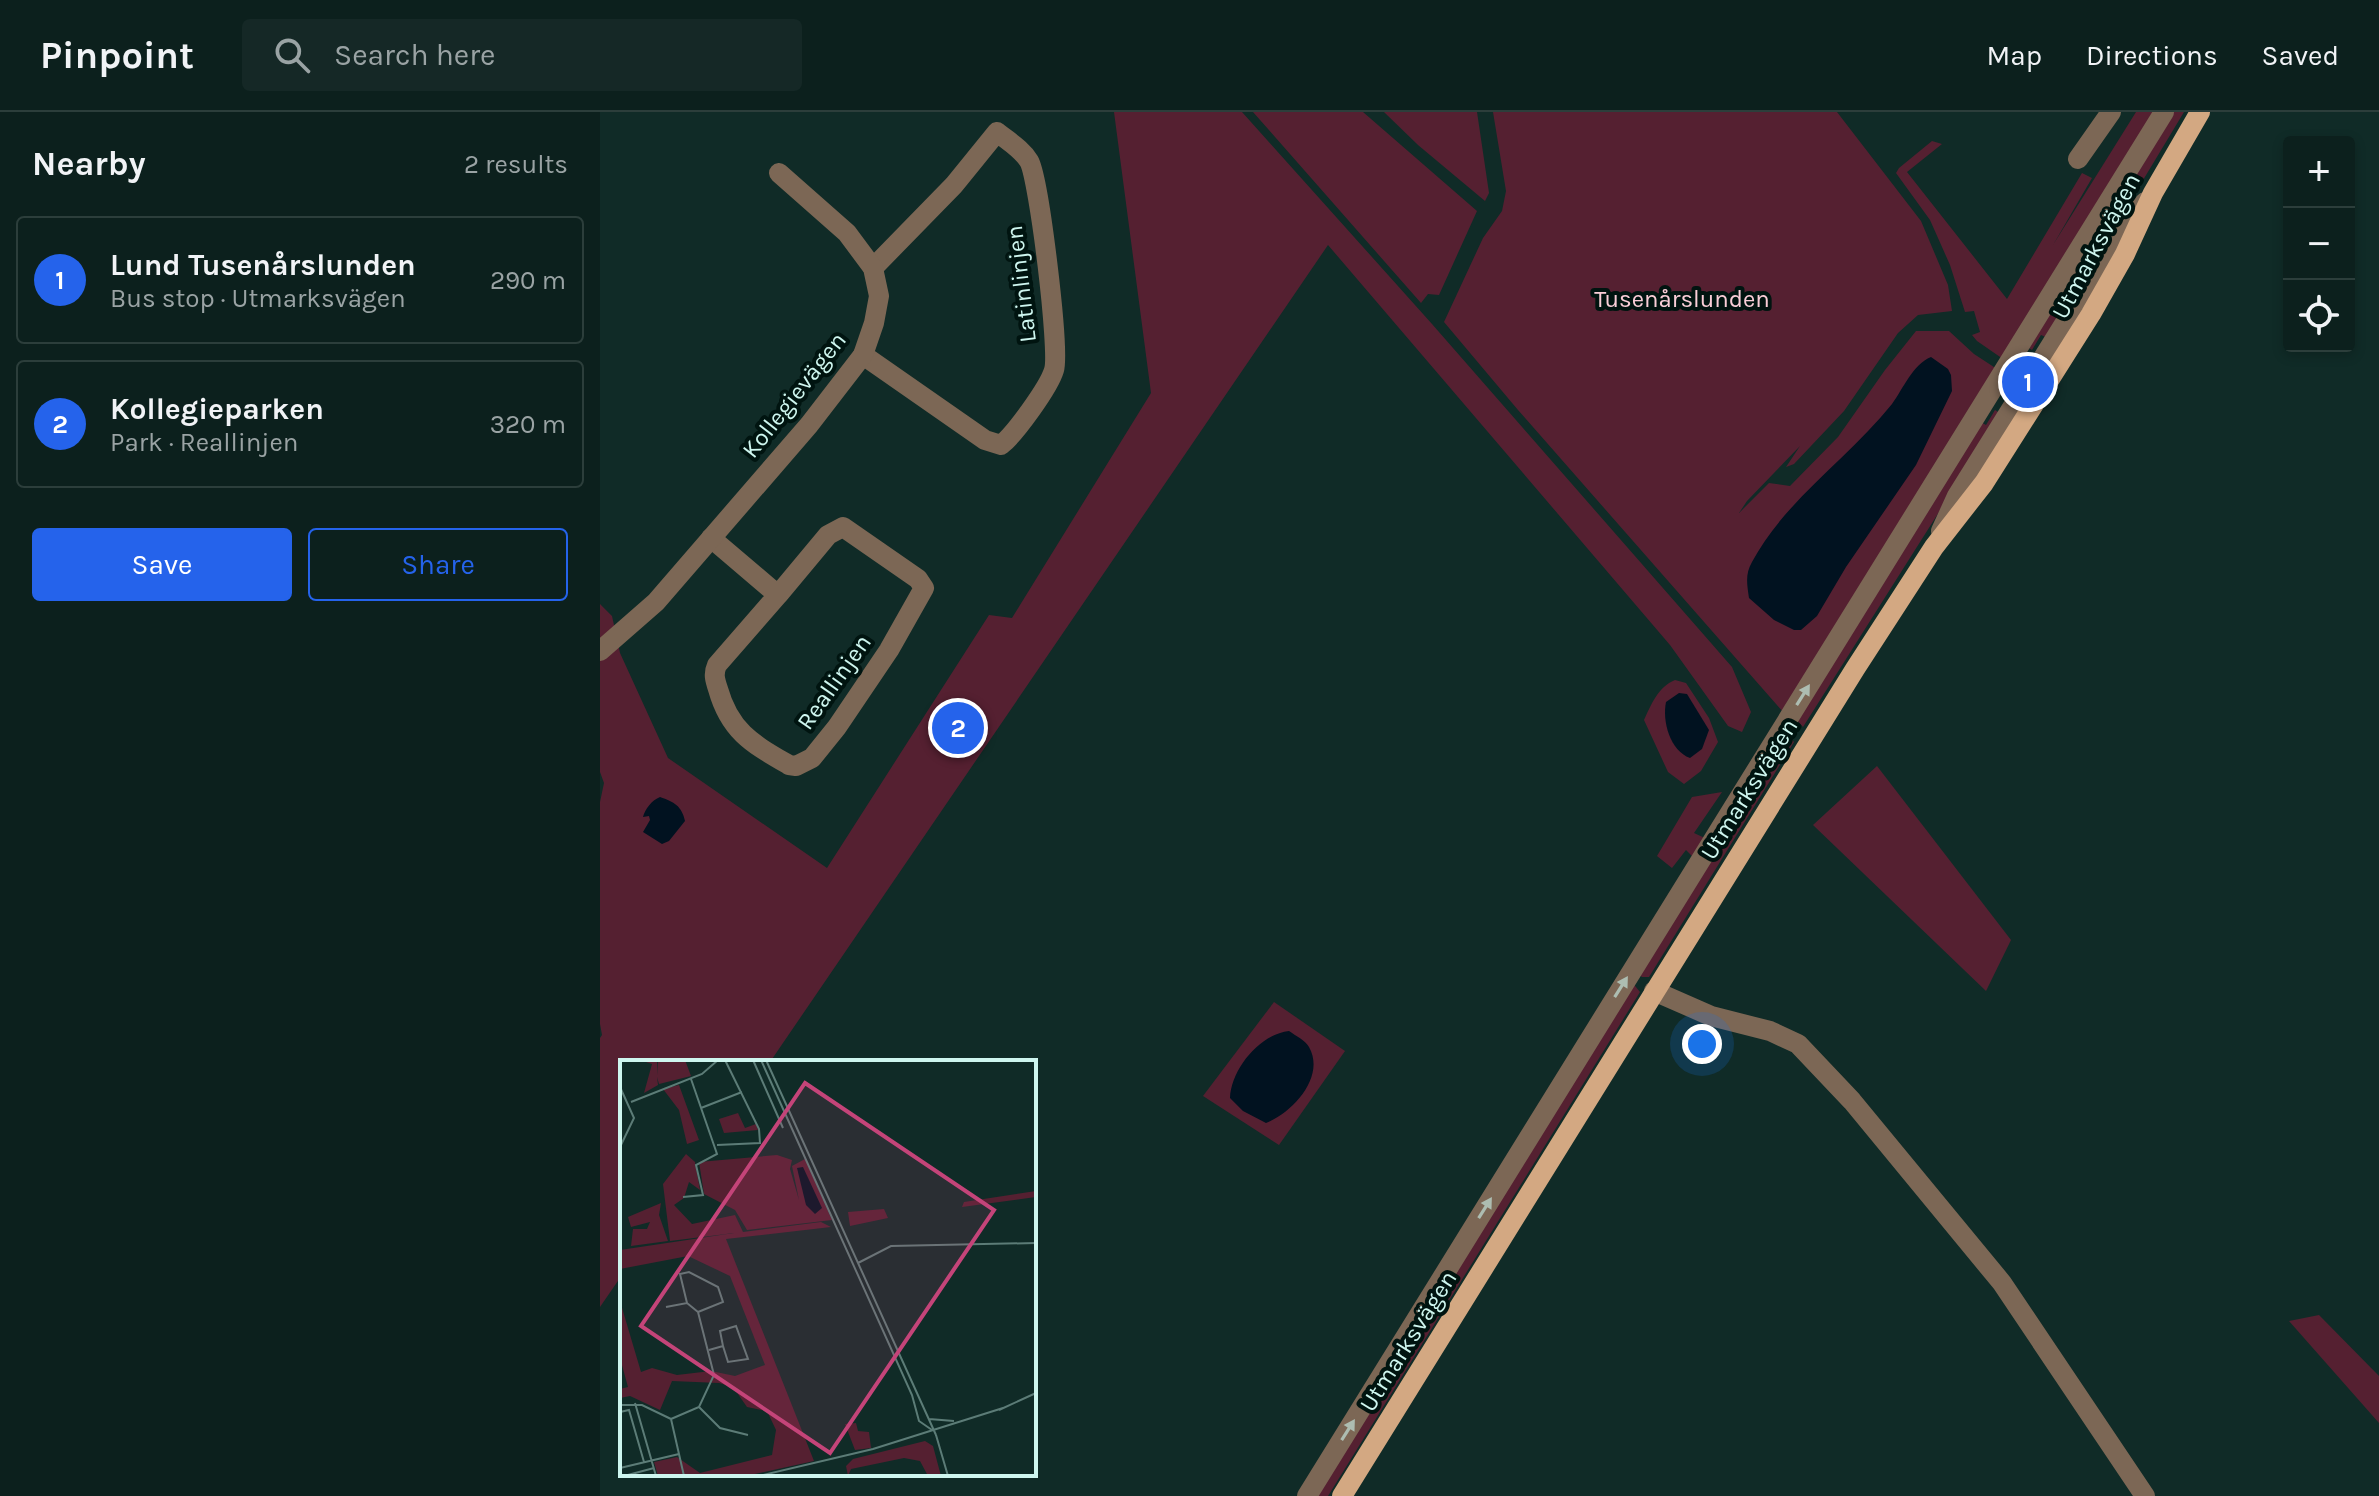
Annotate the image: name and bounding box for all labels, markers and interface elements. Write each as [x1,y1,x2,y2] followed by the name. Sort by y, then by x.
[242,19,802,91] search box
[40,33,194,78] text: Pinpoint
[270,33,314,77] icon: search
[334,37,495,73] text: Search here
[1987,39,2042,72] text: Map
[2086,39,2218,72] text: Directions
[2262,39,2339,72] text: Saved
[2283,136,2355,352] map controls
[2283,136,2355,208] button: +
[32,144,146,184] text: Nearby
[464,149,568,180] text: 2 results
[2046,168,2146,324] street label: Utmarksvägen
[2283,208,2355,280] button: −
[1000,224,1042,344] street label: Latinlinjen
[110,247,416,283] text: Lund Tusenårslunden
[55,265,65,296] text: 1
[490,265,566,296] text: 290 m
[2283,280,2355,352] button: locate
[110,283,406,314] text: Bus stop · Utmarksvägen
[1594,285,1770,313] park label: Tusenårslunden
[736,326,852,464] street label: Kollegievägen
[2002,352,2054,412] pin: 1
[110,391,324,427] text: Kollegieparken
[52,409,68,440] text: 2
[490,409,566,440] text: 320 m
[110,427,299,458] text: Park · Reallinjen
[32,528,292,601] button: Save
[308,528,568,601] button: Share
[791,629,877,735] street label: Reallinjen
[1795,684,1809,706] one-way arrow
[932,698,984,758] pin: 2
[1695,713,1803,865] street label: Utmarksvägen
[1614,976,1628,998] one-way arrow
[1682,1024,1722,1064] your location
[620,1060,1036,1476] inset map
[1477,1197,1491,1219] one-way arrow
[1354,1265,1462,1417] street label: Utmarksvägen
[1341,1419,1355,1441] one-way arrow

